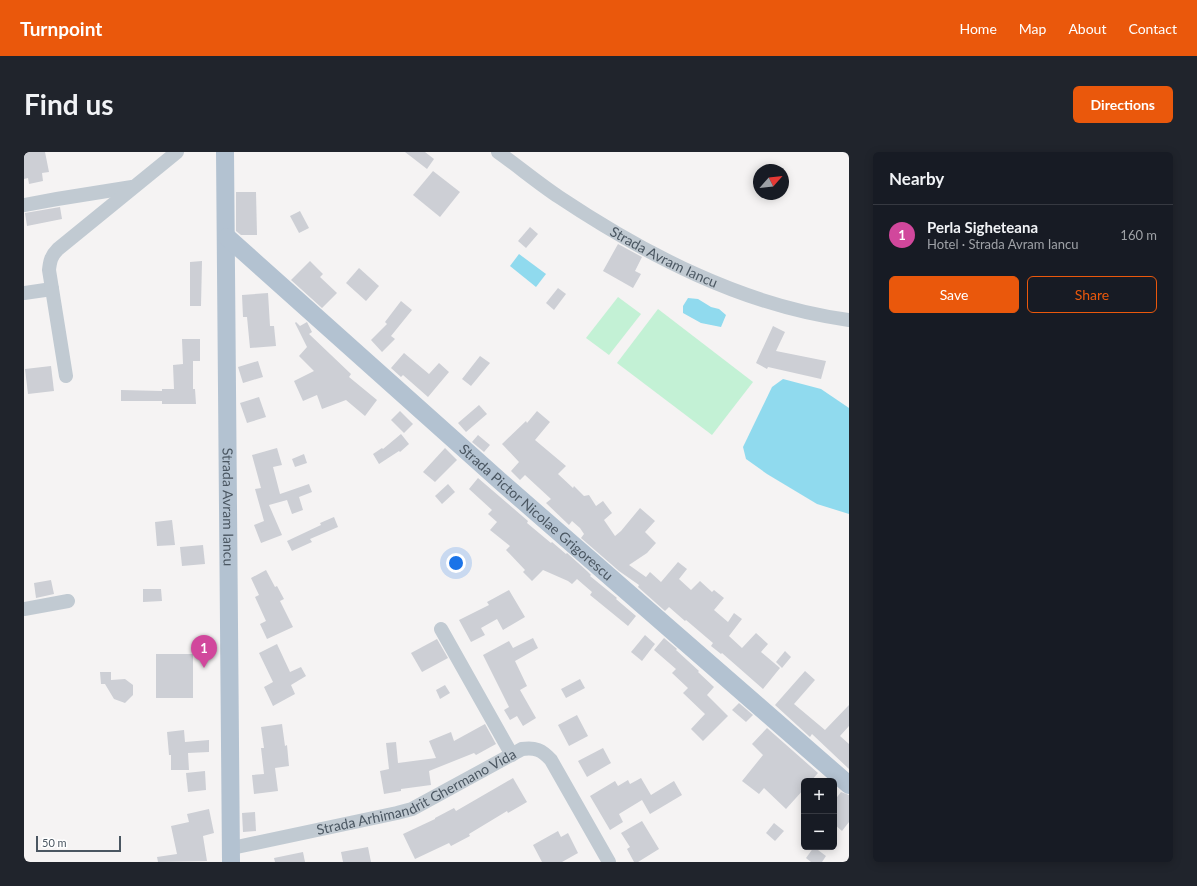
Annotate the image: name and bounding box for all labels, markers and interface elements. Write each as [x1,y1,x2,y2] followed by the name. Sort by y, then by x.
[20,17,102,40] text: Turnpoint
[959,20,997,37] text: Home
[1019,20,1046,37] text: Map
[1068,20,1106,37] text: About
[1128,20,1177,37] text: Contact
[1073,86,1173,123] button: Directions
[24,87,114,121] text: Find us
[753,164,789,200] north arrow
[889,168,944,189] text: Nearby
[927,218,1038,236] text: Perla Sigheteana
[607,222,720,291] street label: Strada Avram Iancu
[898,227,906,243] text: 1
[1120,227,1157,243] text: 160 m
[927,236,1078,252] text: Hotel · Strada Avram Iancu
[889,276,1019,313] button: Save
[1027,276,1157,313] button: Share
[456,440,617,584] street label: Strada Pictor Nicolae Grigorescu
[219,448,237,566] street label: Strada Avram Iancu
[446,553,466,573] your location
[191,635,217,668] pin: 1
[315,745,519,838] street label: Strada Arhimandrit Ghermano Vida
[801,778,837,850] map controls
[801,778,837,814] button: +
[801,814,837,850] button: −
[36,834,121,853] scale bar
[42,836,67,849] text: 50 m

